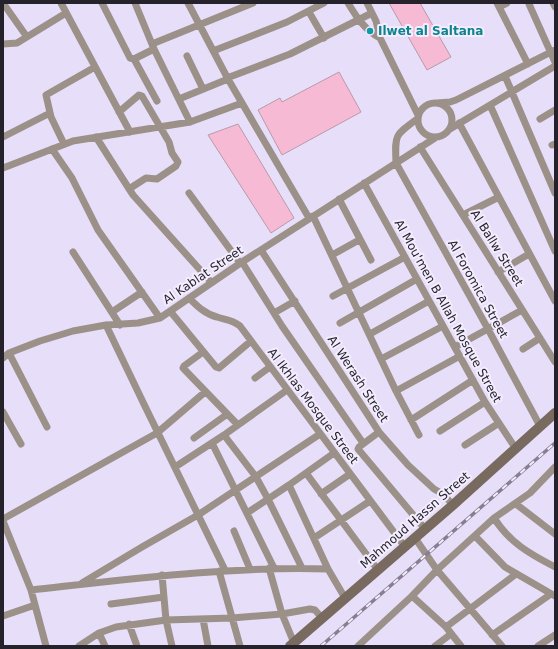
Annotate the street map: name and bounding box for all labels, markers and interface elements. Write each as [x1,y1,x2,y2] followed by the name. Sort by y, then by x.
[378,24,483,38] place label: Ilwet al Saltana
[365,26,375,36] marker: Ilwet al Saltana
[468,207,526,289] street label: Al Ballw Street
[392,217,504,405] street label: Al Mou'men B Allah Mosque Street
[445,237,511,341] street label: Al Foromica Street
[160,243,246,307] street label: Al Kablat Street
[325,333,391,425] street label: Al Werash Street
[265,345,361,467] street label: Al Ikhlas Mosque Street
[358,469,473,571] street label: Mahmoud Hassn Street

